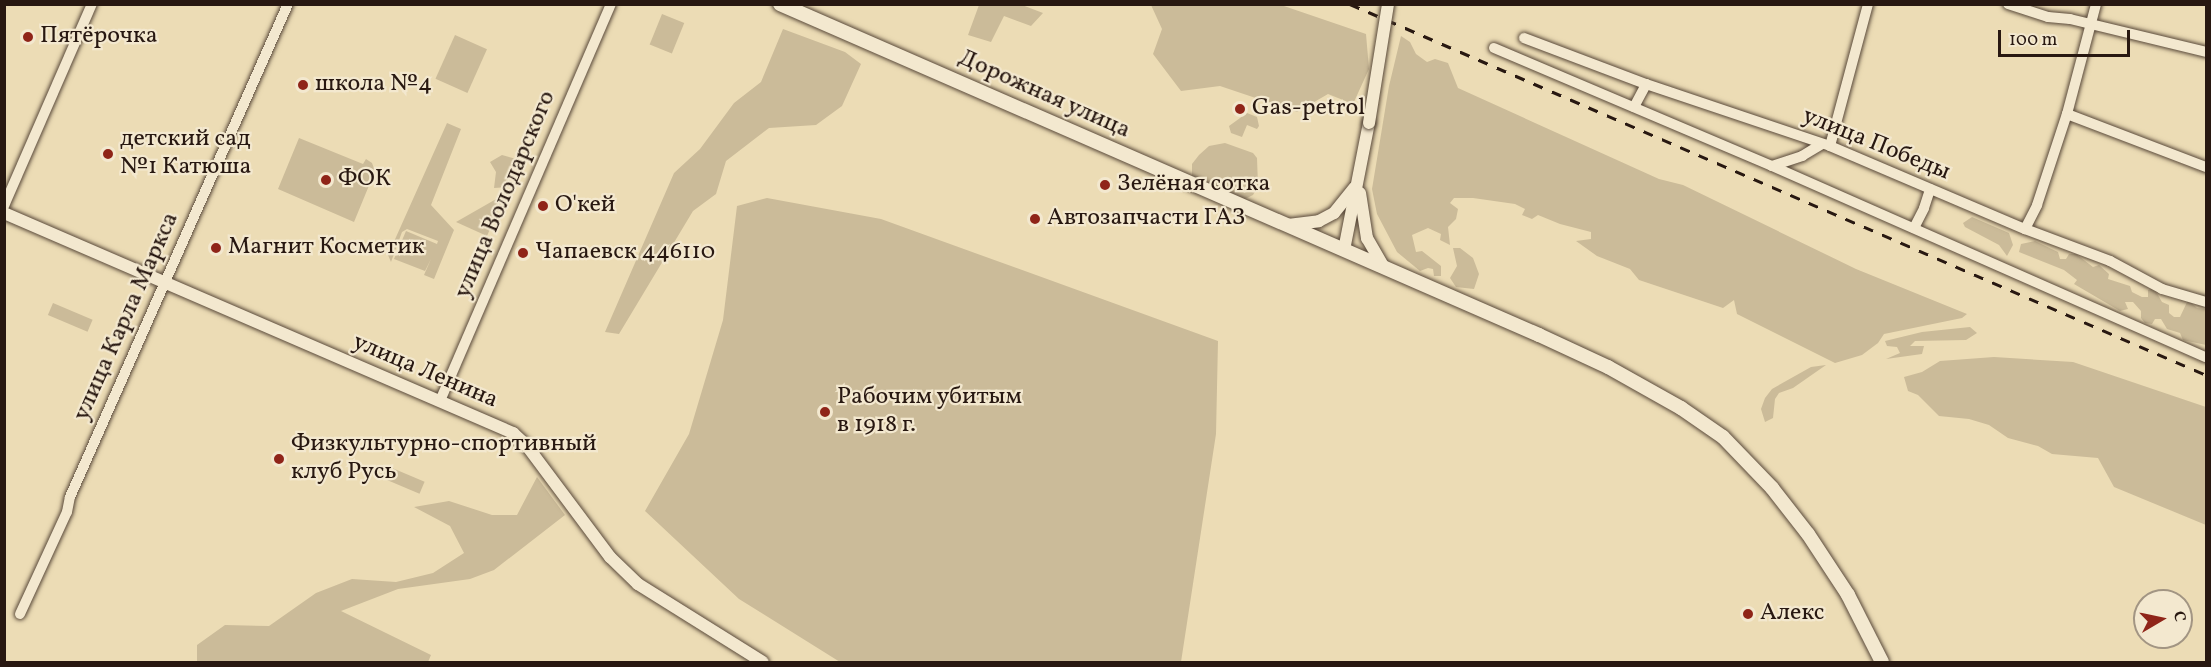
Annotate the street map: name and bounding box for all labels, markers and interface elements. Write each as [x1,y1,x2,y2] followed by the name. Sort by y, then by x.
[2001,18,2133,56] scale bar
[40,23,158,51] place label: Пятёрочка
[2009,28,2058,53] text: 100 m
[21,30,35,44] marker: Пятёрочка
[953,44,1135,146] street label: Дорожная улица
[315,71,432,99] place label: школа №4
[296,78,310,92] marker: школа №4
[449,87,563,303] street label: улица Володарского
[1252,95,1365,123] place label: Gas-petrol
[1233,102,1247,116] marker: Gas-petrol
[1798,102,1954,188] street label: улица Победы
[120,126,251,182] place label: детский сад №1 Катюша
[101,147,115,161] marker: детский сад №1 Катюша
[338,166,391,194] place label: ФОК
[1117,171,1271,199] place label: Зелёная сотка
[319,173,333,187] marker: ФОК
[1098,178,1112,192] marker: Зелёная сотка
[555,192,615,220] place label: О'кей
[536,199,550,213] marker: О'кей
[1047,205,1245,233] place label: Автозапчасти ГАЗ
[68,208,186,426] street label: улица Карла Маркса
[1028,212,1042,226] marker: Автозапчасти ГАЗ
[228,234,425,262] place label: Магнит Косметик
[535,239,715,267] place label: Чапаевск 446110
[209,241,223,255] marker: Магнит Косметик
[516,246,530,260] marker: Чапаевск 446110
[348,328,502,416] street label: улица Ленина
[837,384,1023,440] place label: Рабочим убитым в 1918 г.
[818,405,832,419] marker: Рабочим убитым в 1918 г.
[291,431,597,487] place label: Физкультурно-спортивный клуб Русь
[272,452,286,466] marker: Физкультурно-спортивный клуб Русь
[2133,589,2193,649] north arrow
[1760,600,1825,628] place label: Алекс
[1741,607,1755,621] marker: Алекс
[2167,610,2190,623] text: С

